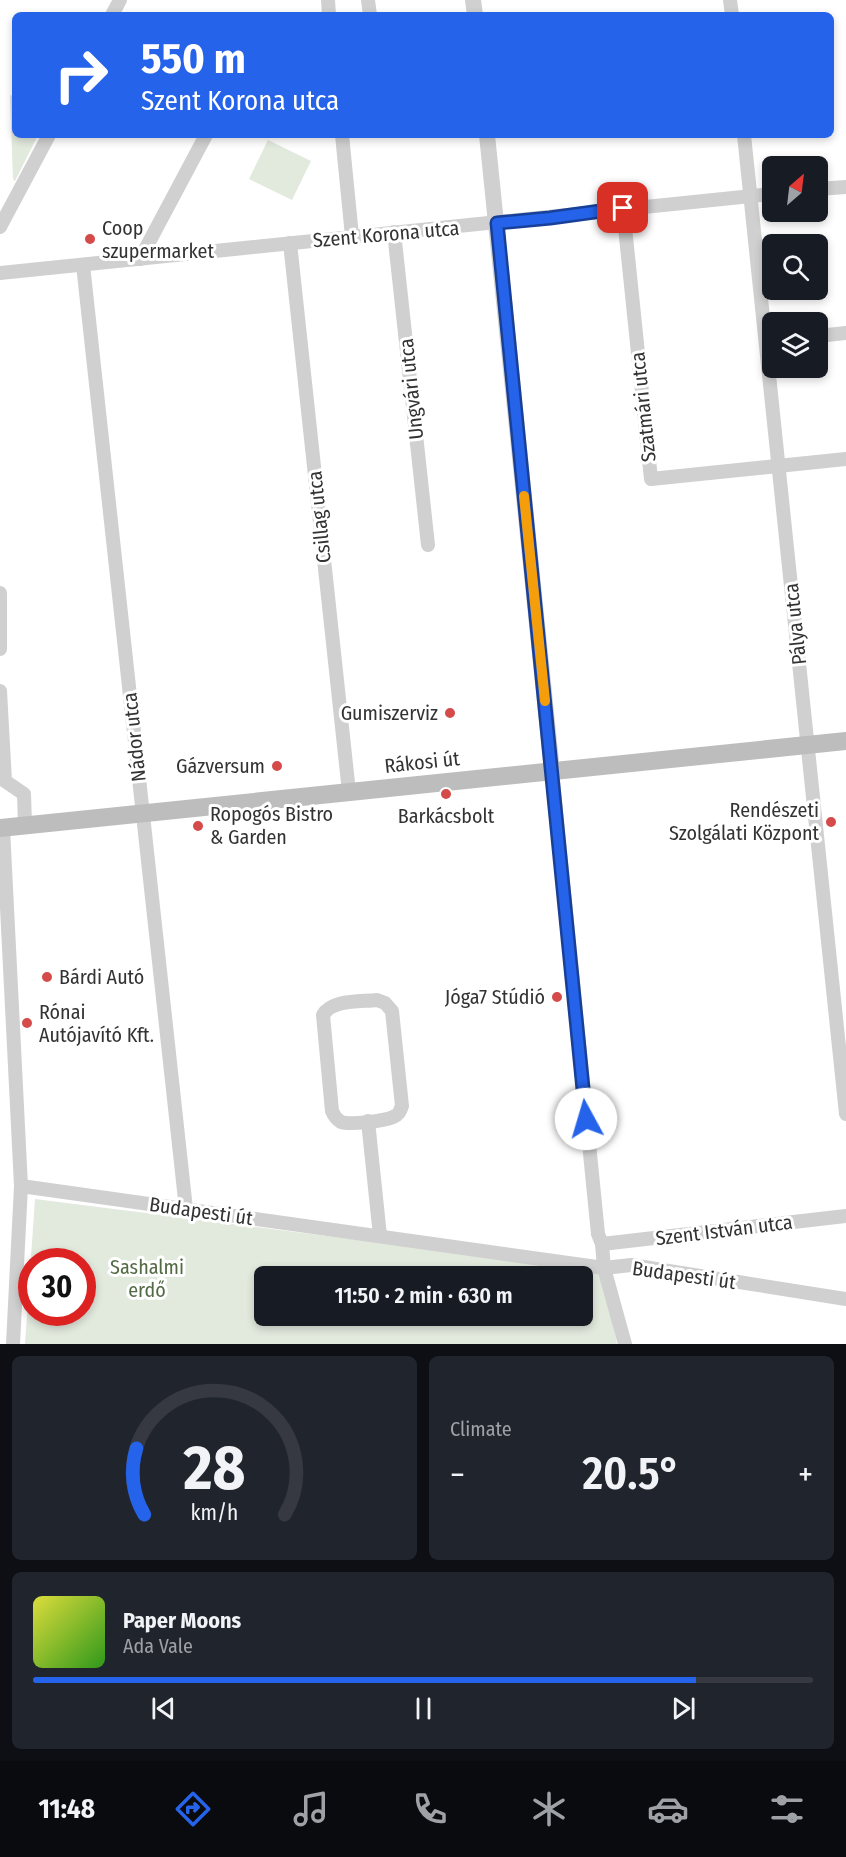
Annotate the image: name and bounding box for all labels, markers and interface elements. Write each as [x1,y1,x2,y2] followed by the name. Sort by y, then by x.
[141,34,246,84] text: 550 m
[42,36,120,114] icon: right
[141,85,339,117] text: Szent Korona utca
[762,156,828,222] north arrow
[762,156,828,378] map controls
[597,182,648,233] pin
[606,191,639,224] icon: arrive
[102,216,214,263] place label: Coop szupermarket
[312,216,460,252] street label: Szent Korona utca
[83,232,97,246] marker: Coop szupermarket
[762,234,828,300] button: search
[762,312,828,378] button: layers
[394,337,428,441] street label: Ungvári utca
[625,351,661,463] street label: Szatmári utca
[302,470,336,564] street label: Csillag utca
[779,582,811,666] street label: Pálya utca
[117,691,151,783] street label: Nádor utca
[341,701,438,725] place label: Gumiszerviz
[443,706,457,720] marker: Gumiszerviz
[383,746,461,778] street label: Rákosi út
[176,754,265,778] place label: Gázversum
[270,759,284,773] marker: Gázversum
[439,787,453,801] marker: Barkácsbolt
[669,798,819,845] place label: Rendészeti Szolgálati Központ
[210,802,333,849] place label: Ropogós Bistro & Garden
[398,804,495,828] place label: Barkácsbolt
[824,815,838,829] marker: Rendészeti Szolgálati Központ
[191,819,205,833] marker: Ropogós Bistro & Garden
[59,965,144,989] place label: Bárdi Autó
[40,970,54,984] marker: Bárdi Autó
[445,985,545,1009] place label: Jóga7 Stúdió
[550,990,564,1004] marker: Jóga7 Stúdió
[39,1000,154,1047] place label: Rónai Autójavító Kft.
[20,1016,34,1030] marker: Rónai Autójavító Kft.
[554,1087,618,1151] position arrow
[148,1192,255,1230] street label: Budapesti út
[654,1210,794,1250] street label: Szent István utca
[18,1248,96,1326] speed limit sign: 30
[110,1255,184,1302] park label: Sashalmi erdő
[631,1256,738,1294] street label: Budapesti út
[334,1282,513,1309] text: 11:50 · 2 min · 630 m
[450,1417,512,1441] text: Climate
[183,1431,245,1506] text: 28
[582,1447,680,1501] text: 20.5°
[450,1455,465,1495] text: −
[798,1455,813,1495] text: +
[191,1500,238,1526] text: km/h
[123,1607,241,1634] text: Paper Moons
[123,1634,193,1658] text: Ada Vale
[147,1692,180,1725] icon: previous
[407,1692,440,1725] icon: pause
[667,1692,700,1725] icon: next
[172,1788,214,1830] icon: directions
[290,1788,332,1830] icon: music
[409,1788,451,1830] icon: phone
[528,1788,570,1830] icon: climate
[647,1788,689,1830] icon: car
[766,1788,808,1830] icon: filters
[38,1793,95,1825] text: 11:48

